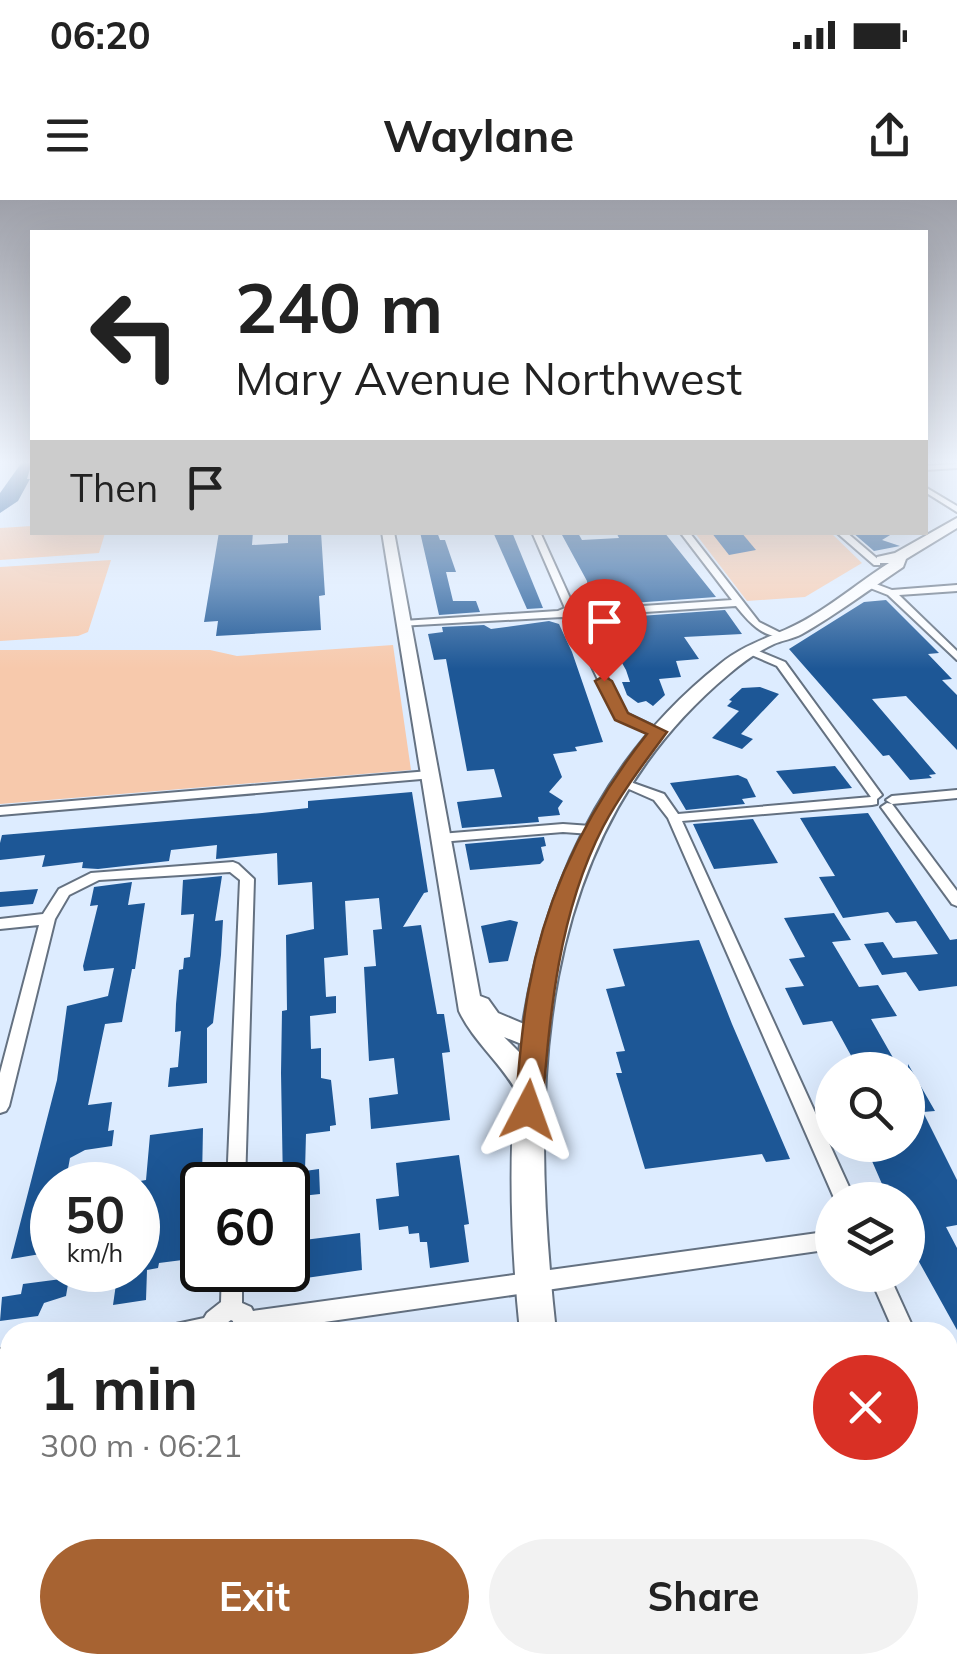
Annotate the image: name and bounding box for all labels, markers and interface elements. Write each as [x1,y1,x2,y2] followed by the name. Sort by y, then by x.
[50,11,151,59] text: 06:20
[383,107,574,163] text: Waylane
[40,108,95,163] icon: menu
[862,108,917,163] icon: share
[235,263,443,351] text: 240 m
[70,270,200,400] icon: left
[235,350,742,406] text: Mary Avenue Northwest
[178,460,233,515] icon: arrive
[70,464,158,512] text: Then
[562,579,647,682] pin
[577,594,632,649] icon: arrive
[815,1052,925,1292] map controls
[815,1052,925,1162] button: search
[476,1058,580,1162] position arrow
[180,1162,310,1292] speed limit sign: 60
[815,1182,925,1292] button: layers
[65,1183,125,1246] text: 50
[67,1237,123,1268] text: km/h
[40,1350,198,1425] text: 1 min
[813,1355,918,1460] button: close
[40,1425,242,1465] text: 300 m · 06:21
[40,1539,469,1654] button: Exit
[489,1539,918,1654] button: Share

